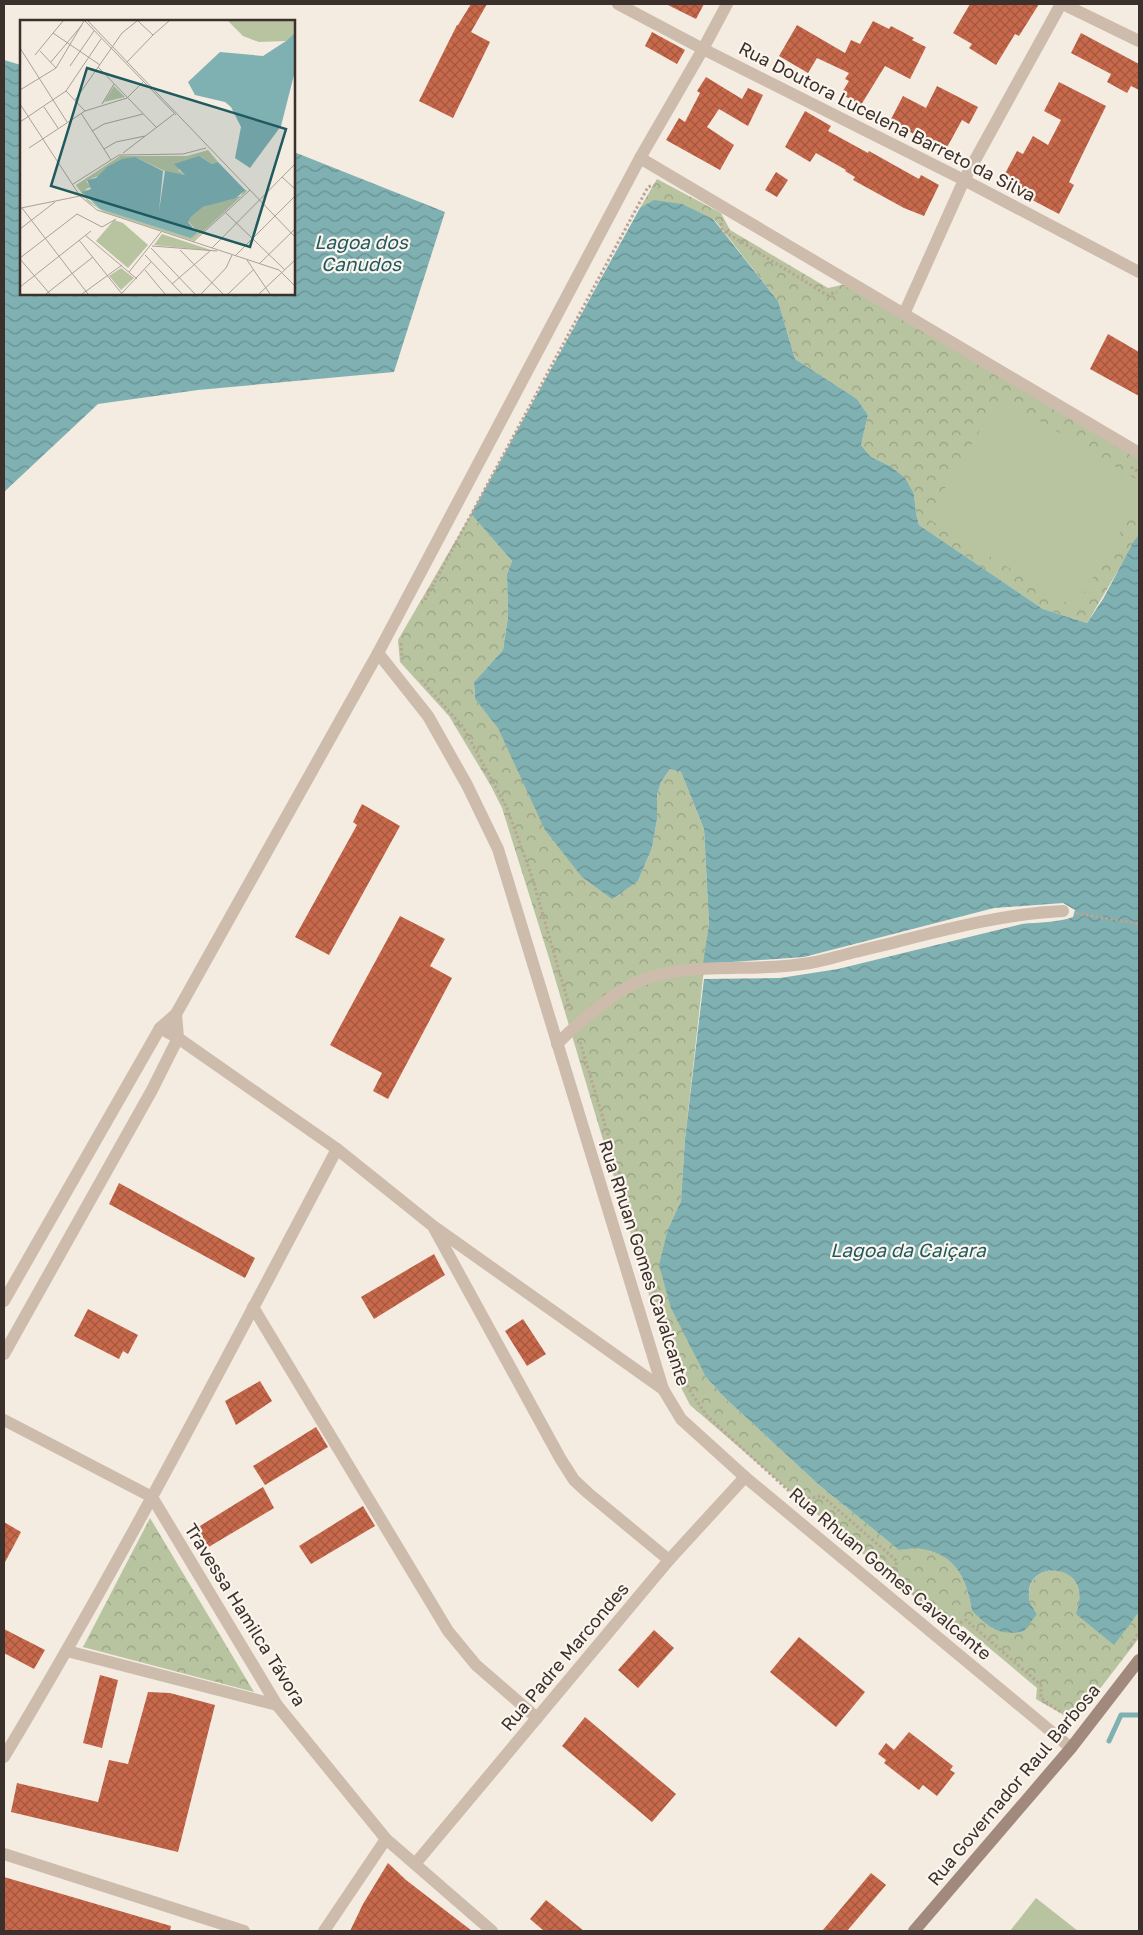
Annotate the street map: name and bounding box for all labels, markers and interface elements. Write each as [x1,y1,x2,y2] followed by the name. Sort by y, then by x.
[20,20,295,295] inset map
[735,36,1040,206] street label: Rua Doutora Lucelena Barreto da Silva
[314,230,409,275] water label: Lagoa dos Canudos
[595,1137,695,1388] street label: Rua Rhuan Gomes Cavalcante
[830,1238,987,1261] water label: Lagoa da Caiçara
[785,1482,996,1664] street label: Rua Rhuan Gomes Cavalcante
[180,1519,311,1710] street label: Travessa Hamilca Távora
[496,1578,633,1735] street label: Rua Padre Marcondes
[922,1679,1104,1890] street label: Rua Governador Raul Barbosa

